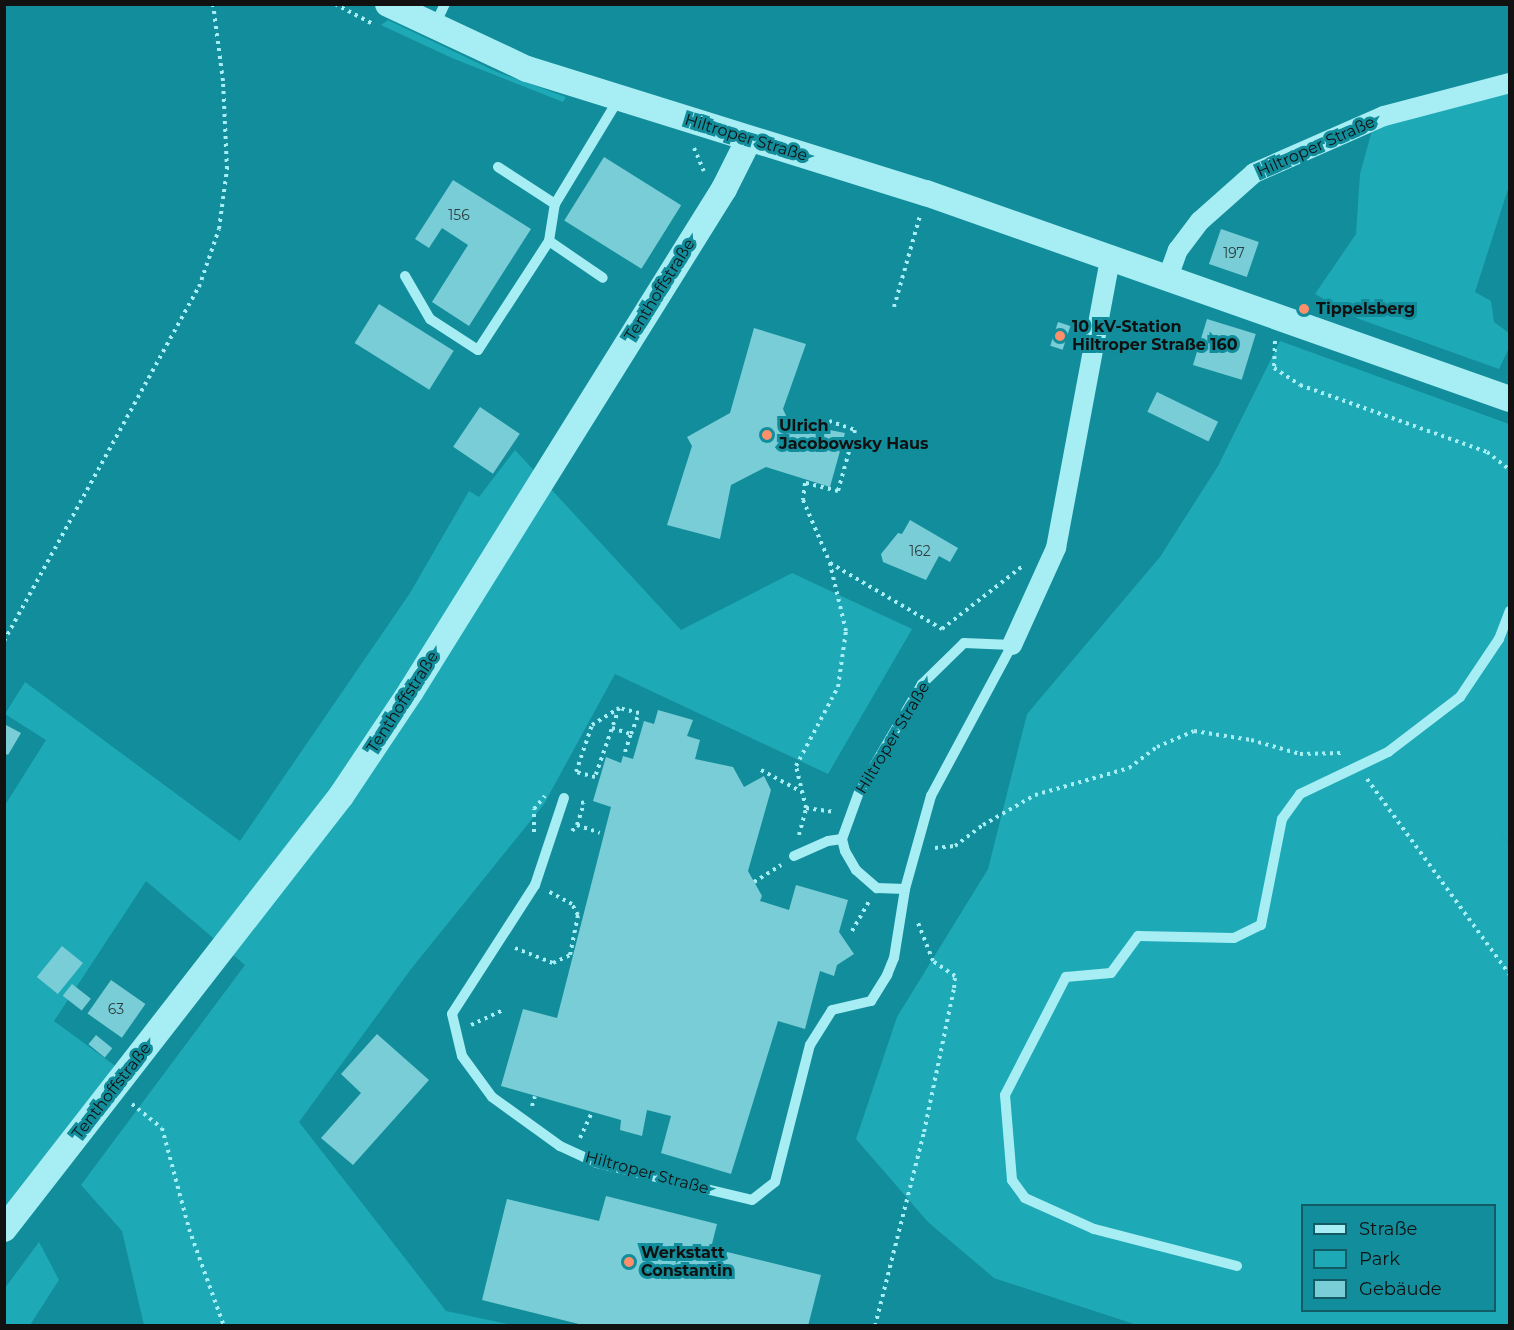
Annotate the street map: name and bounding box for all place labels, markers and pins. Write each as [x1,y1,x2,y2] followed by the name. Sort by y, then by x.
[1316,299,1415,319] place label: Tippelsberg
[1297,302,1311,316] marker: Tippelsberg
[1072,317,1238,355] place label: 10 kV-Station Hiltroper Straße 160
[1053,329,1067,343] marker: 10 kV-Station Hiltroper Straße 160
[779,416,929,454] place label: Ulrich Jacobowsky Haus
[760,428,774,442] marker: Ulrich Jacobowsky Haus
[641,1243,733,1281] place label: Werkstatt Constantin
[622,1255,636,1269] marker: Werkstatt Constantin

